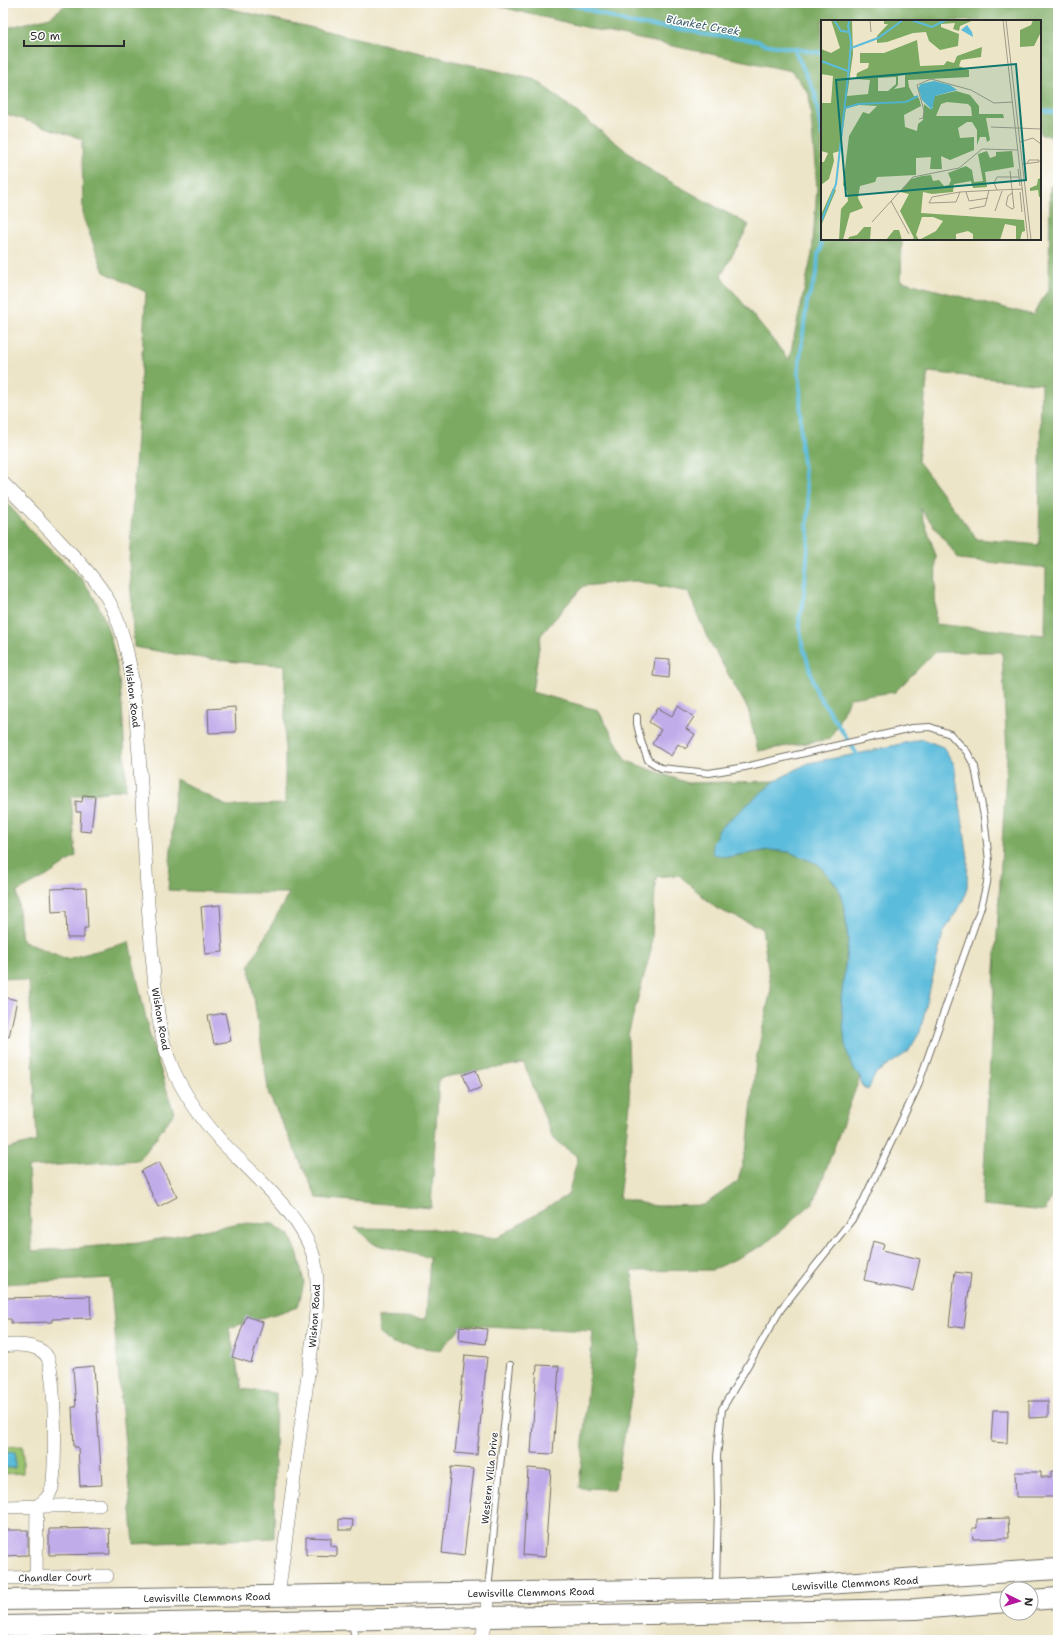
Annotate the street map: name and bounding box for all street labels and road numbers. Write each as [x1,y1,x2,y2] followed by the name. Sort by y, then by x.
[122,664,143,729] street label: Wishon Road
[149,987,173,1052] street label: Wishon Road
[306,1283,323,1348] street label: Wishon Road
[478,1431,501,1525] street label: Western Villa Drive
[18,1570,92,1585] street label: Chandler Court
[791,1574,920,1593] street label: Lewisville Clemmons Road
[467,1585,595,1600] street label: Lewisville Clemmons Road
[143,1590,271,1605] street label: Lewisville Clemmons Road

